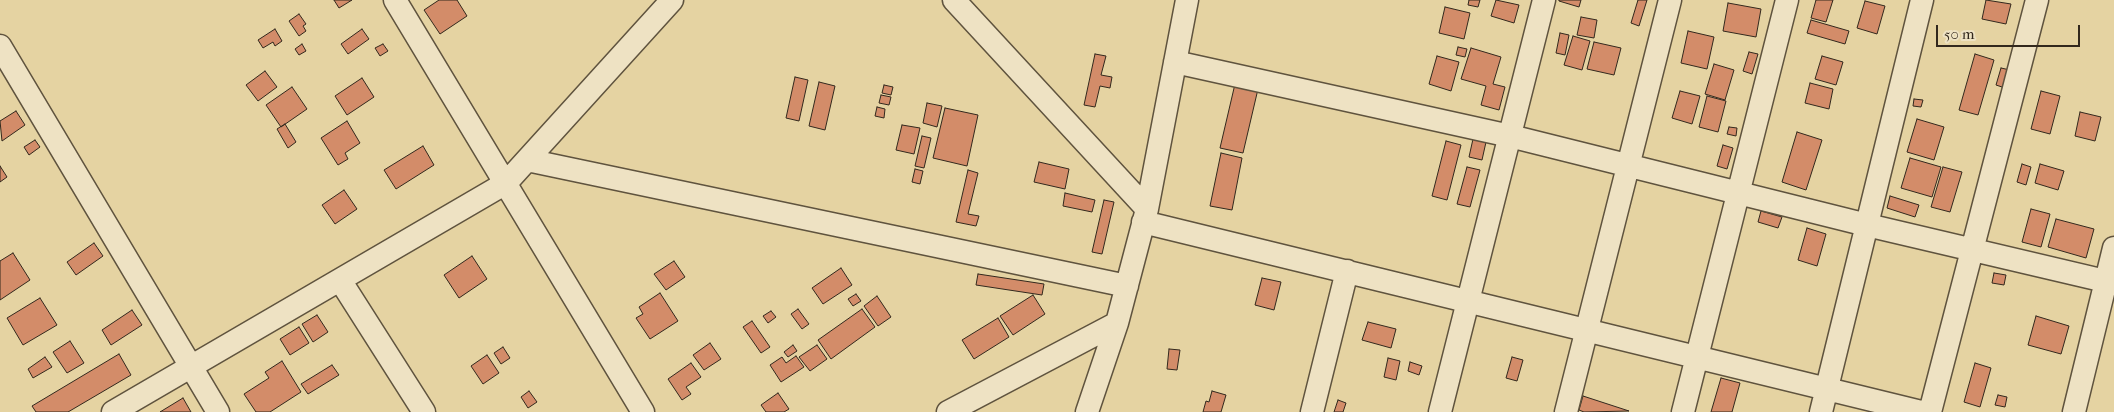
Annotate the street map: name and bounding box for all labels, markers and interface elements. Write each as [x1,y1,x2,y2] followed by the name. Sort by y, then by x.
[1939,15,2083,47] scale bar
[1944,25,1974,43] text: 50 m

